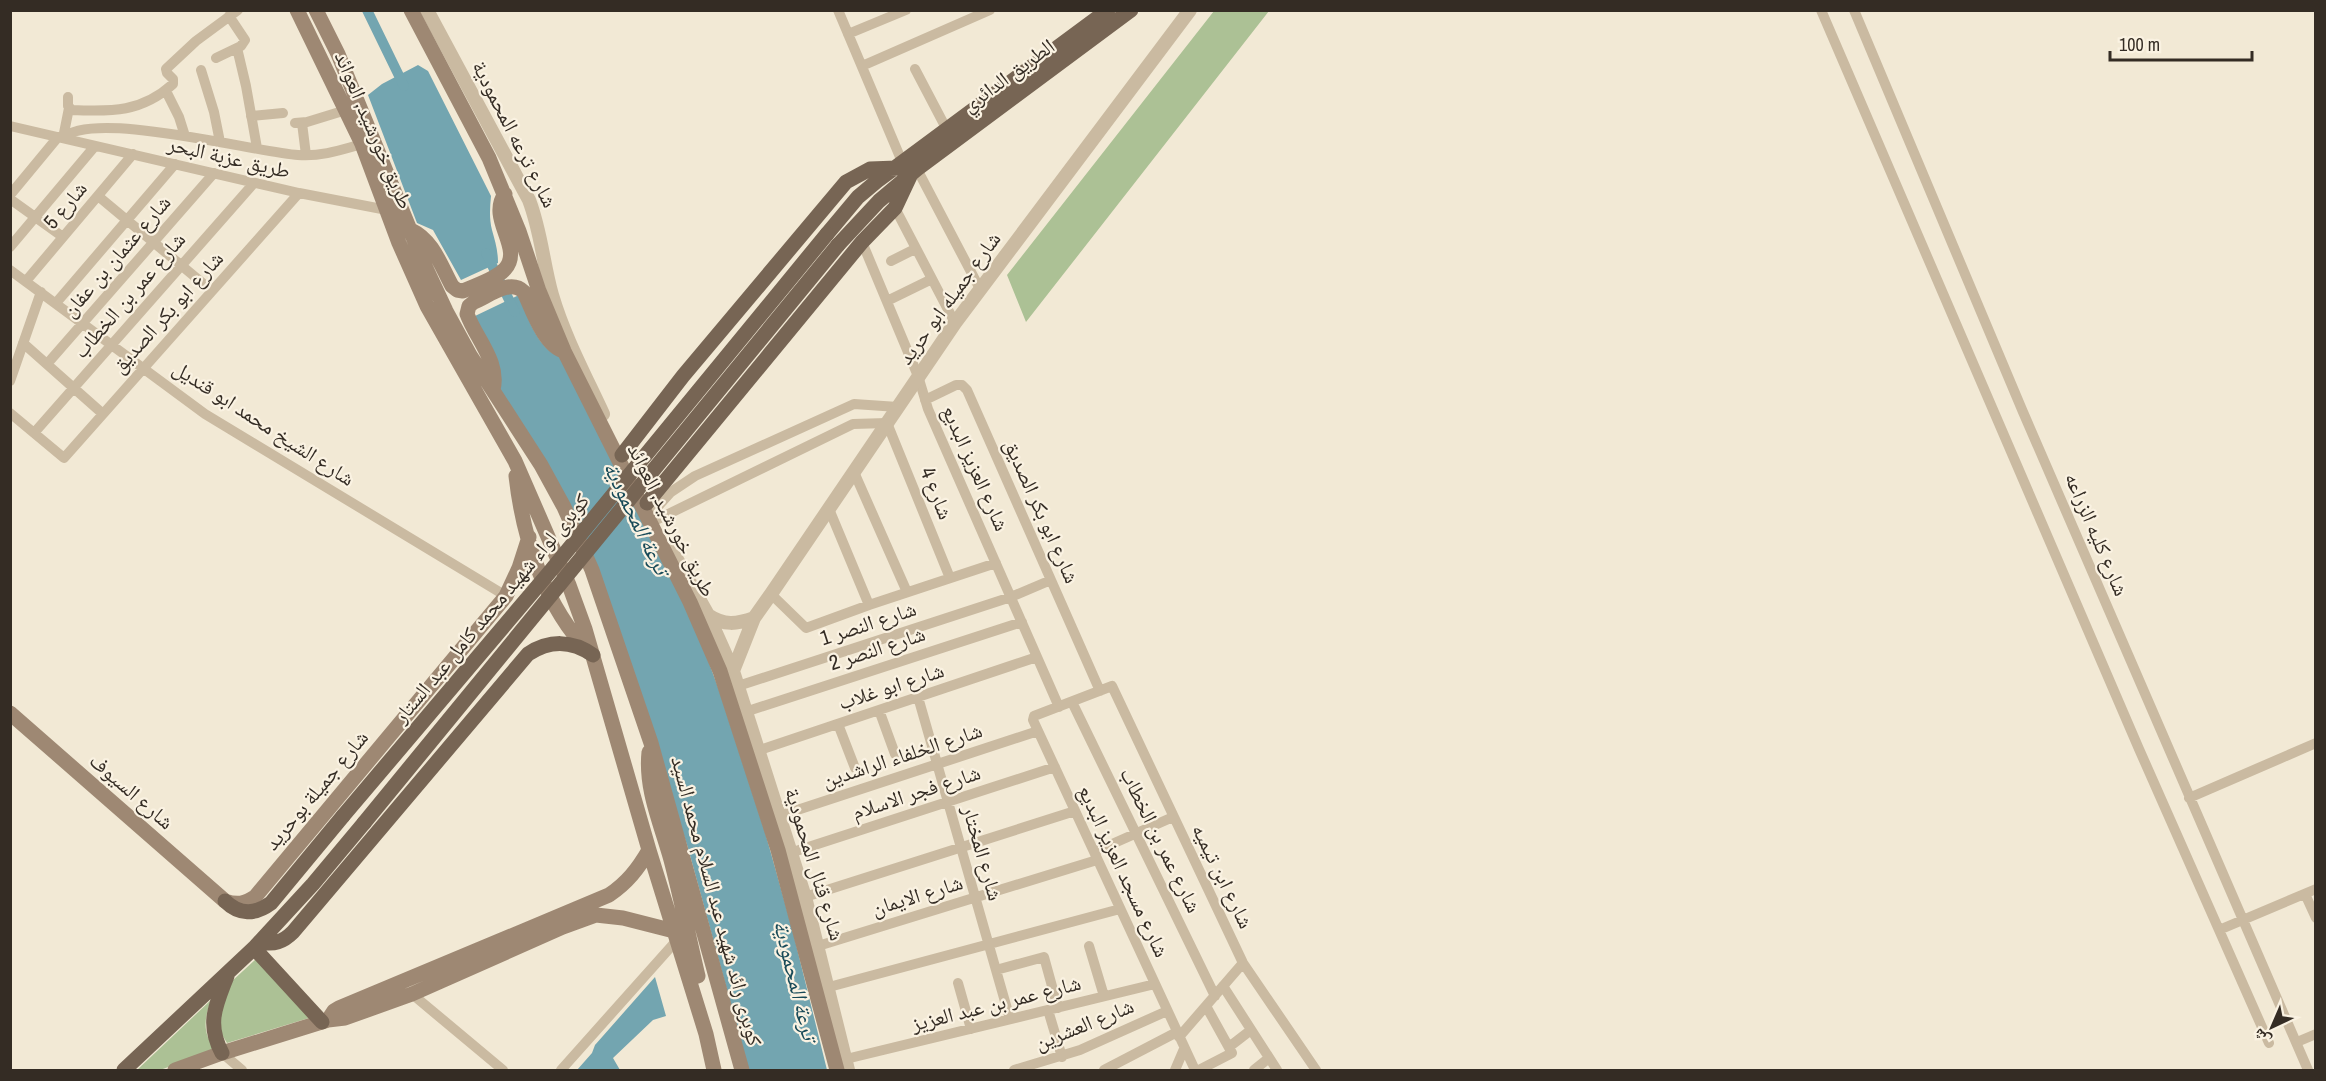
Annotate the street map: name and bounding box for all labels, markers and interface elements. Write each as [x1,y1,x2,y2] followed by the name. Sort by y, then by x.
[2110,24,2252,62] scale bar
[956,31,1062,120] street label: الطريق الدائري
[2119,32,2160,57] text: 100 m
[328,47,420,213] street label: طريق خورشيد, العوائد
[465,56,565,212] street label: شارع ترعه المحمودية
[164,129,293,185] street label: طريق عزبة البحر
[36,175,94,235] street label: شارع 5
[55,189,177,323] street label: شارع عثمان بن عفان
[66,226,192,364] street label: شارع عمر بن الخطاب
[891,226,1007,370] street label: شارع جميله ابو حريد
[104,245,230,379] street label: شارع ابو بكر الصديق
[167,353,361,493] street label: شارع الشيخ محمد ابو قنديل
[935,401,1017,535] street label: شارع العزيز البديع
[997,434,1087,588] street label: شارع ابو بكر الصديق
[621,438,723,602] street label: طريق خورشيد, العوائد
[597,457,679,584] water label: ترعة المحمودية
[913,462,961,524] street label: شارع 4
[2058,468,2136,600] street label: شارع كليه الزراعه
[386,487,596,730] street label: كوبرى لواء شهيد محمد كامل عبد الستار
[816,594,920,652] street label: شارع النصر 1
[825,619,929,677] street label: شارع النصر 2
[834,655,948,717] street label: شارع ابو غلاب
[818,715,986,795] street label: شارع الخلفاء الراشدين
[257,724,375,856] street label: شارع جميلة بوحريد
[84,746,180,836] street label: شارع السيوف
[664,753,770,1049] street label: كوبرى رائد شهيد عبد السلام محمد السيد
[848,758,984,826] street label: شارع فجر الاسلام
[1113,763,1209,917] street label: شارع عمر بن الخطاب
[1071,780,1177,962] street label: شارع مسجد العزيز البديع
[778,784,852,944] street label: شارع قنال المحمودية
[955,801,1010,904] street label: شارع المختار
[1185,819,1261,933] street label: شارع ابن تيميه
[868,867,966,923] street label: شارع الايمان
[767,917,826,1047] water label: ترعة المحمودية
[907,968,1084,1038] street label: شارع عمر بن عبد العزيز
[1030,991,1138,1057] street label: شارع العشرين
[2242,997,2302,1057] north arrow
[2248,1024,2275,1052] text: ش

